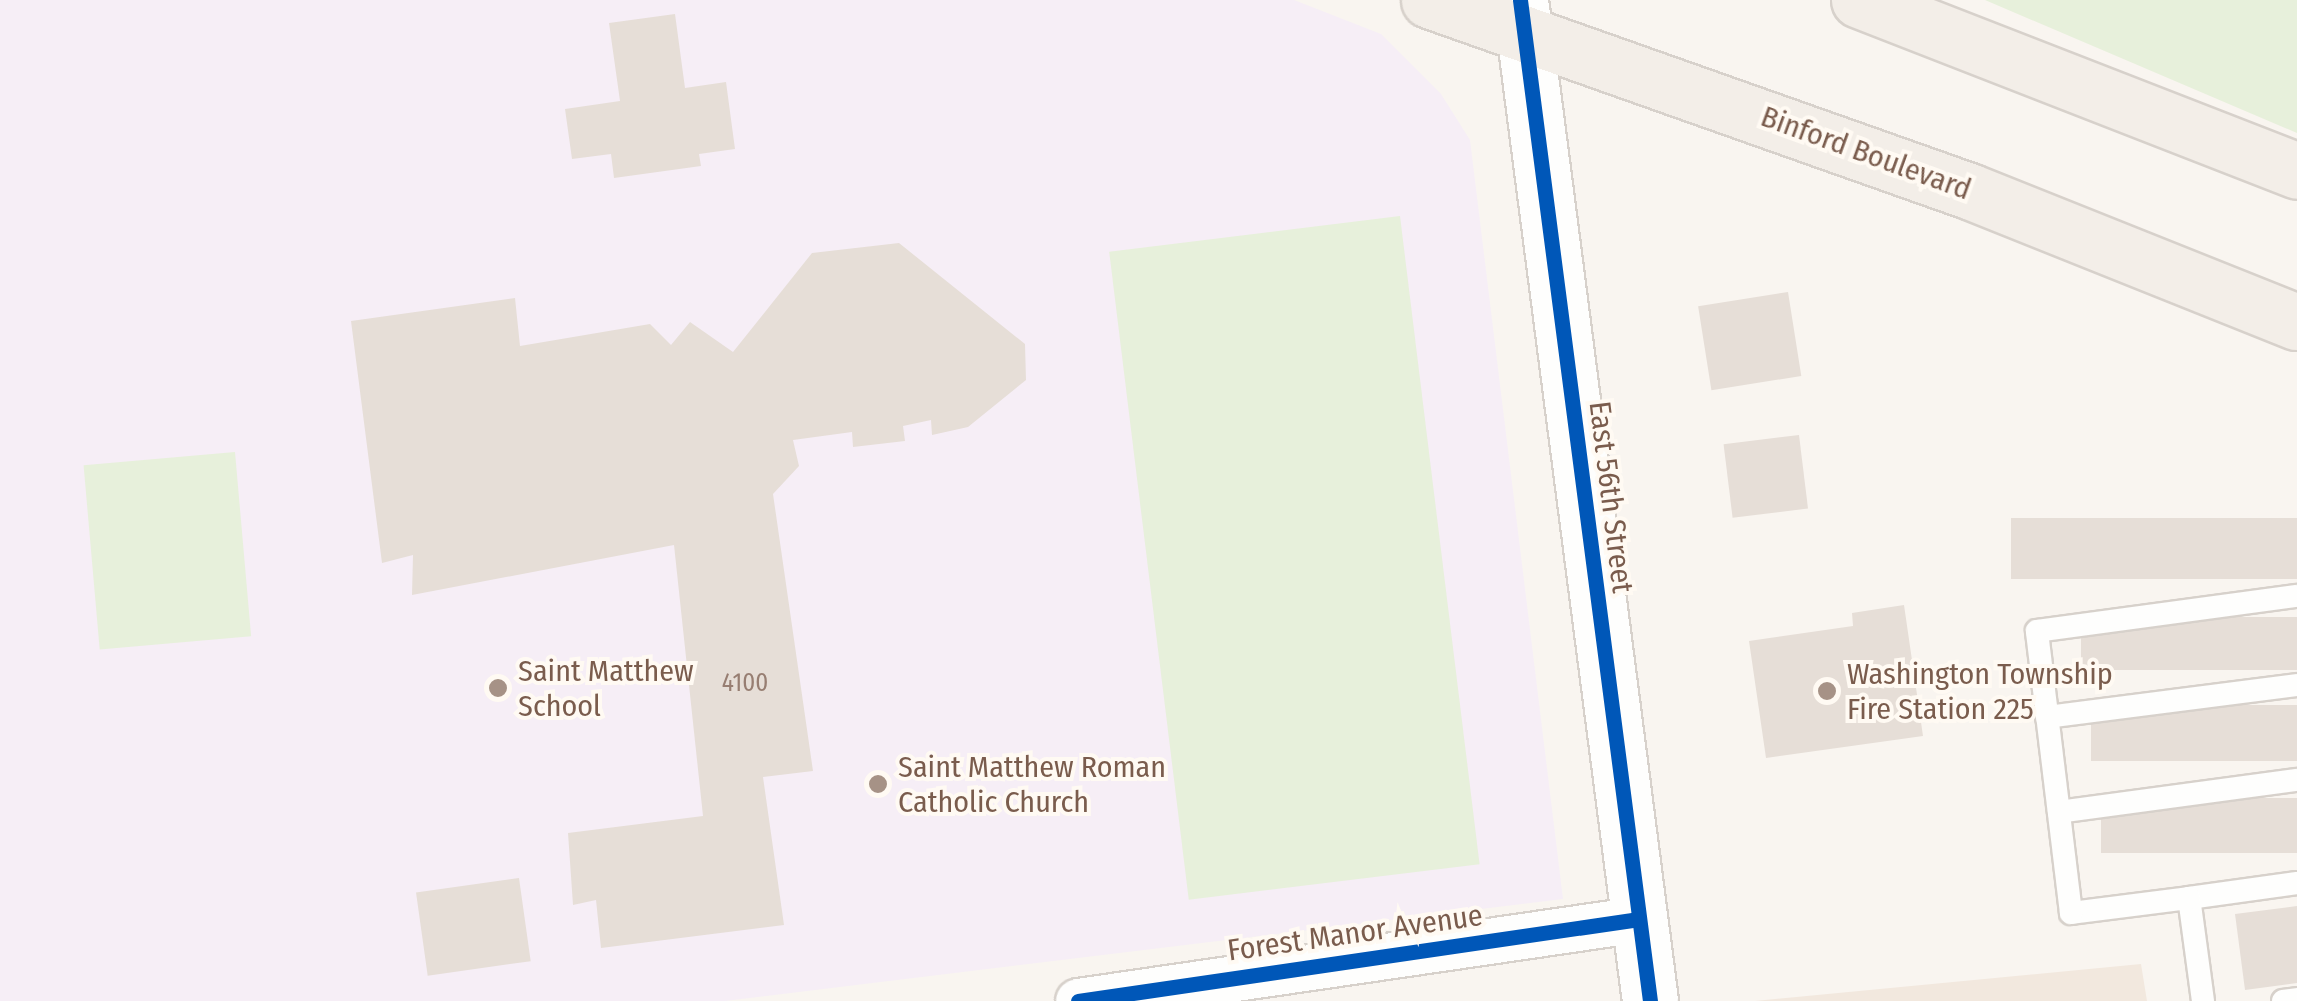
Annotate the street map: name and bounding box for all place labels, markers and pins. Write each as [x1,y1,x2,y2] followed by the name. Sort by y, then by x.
[518,653,694,724] place label: Saint Matthew School
[1847,656,2113,726] place label: Washington Township Fire Station 225
[487,677,509,699] marker: Saint Matthew School
[1816,680,1838,702] marker: Washington Township Fire Station 225
[898,749,1166,820] place label: Saint Matthew Roman Catholic Church
[867,773,889,795] marker: Saint Matthew Roman Catholic Church

